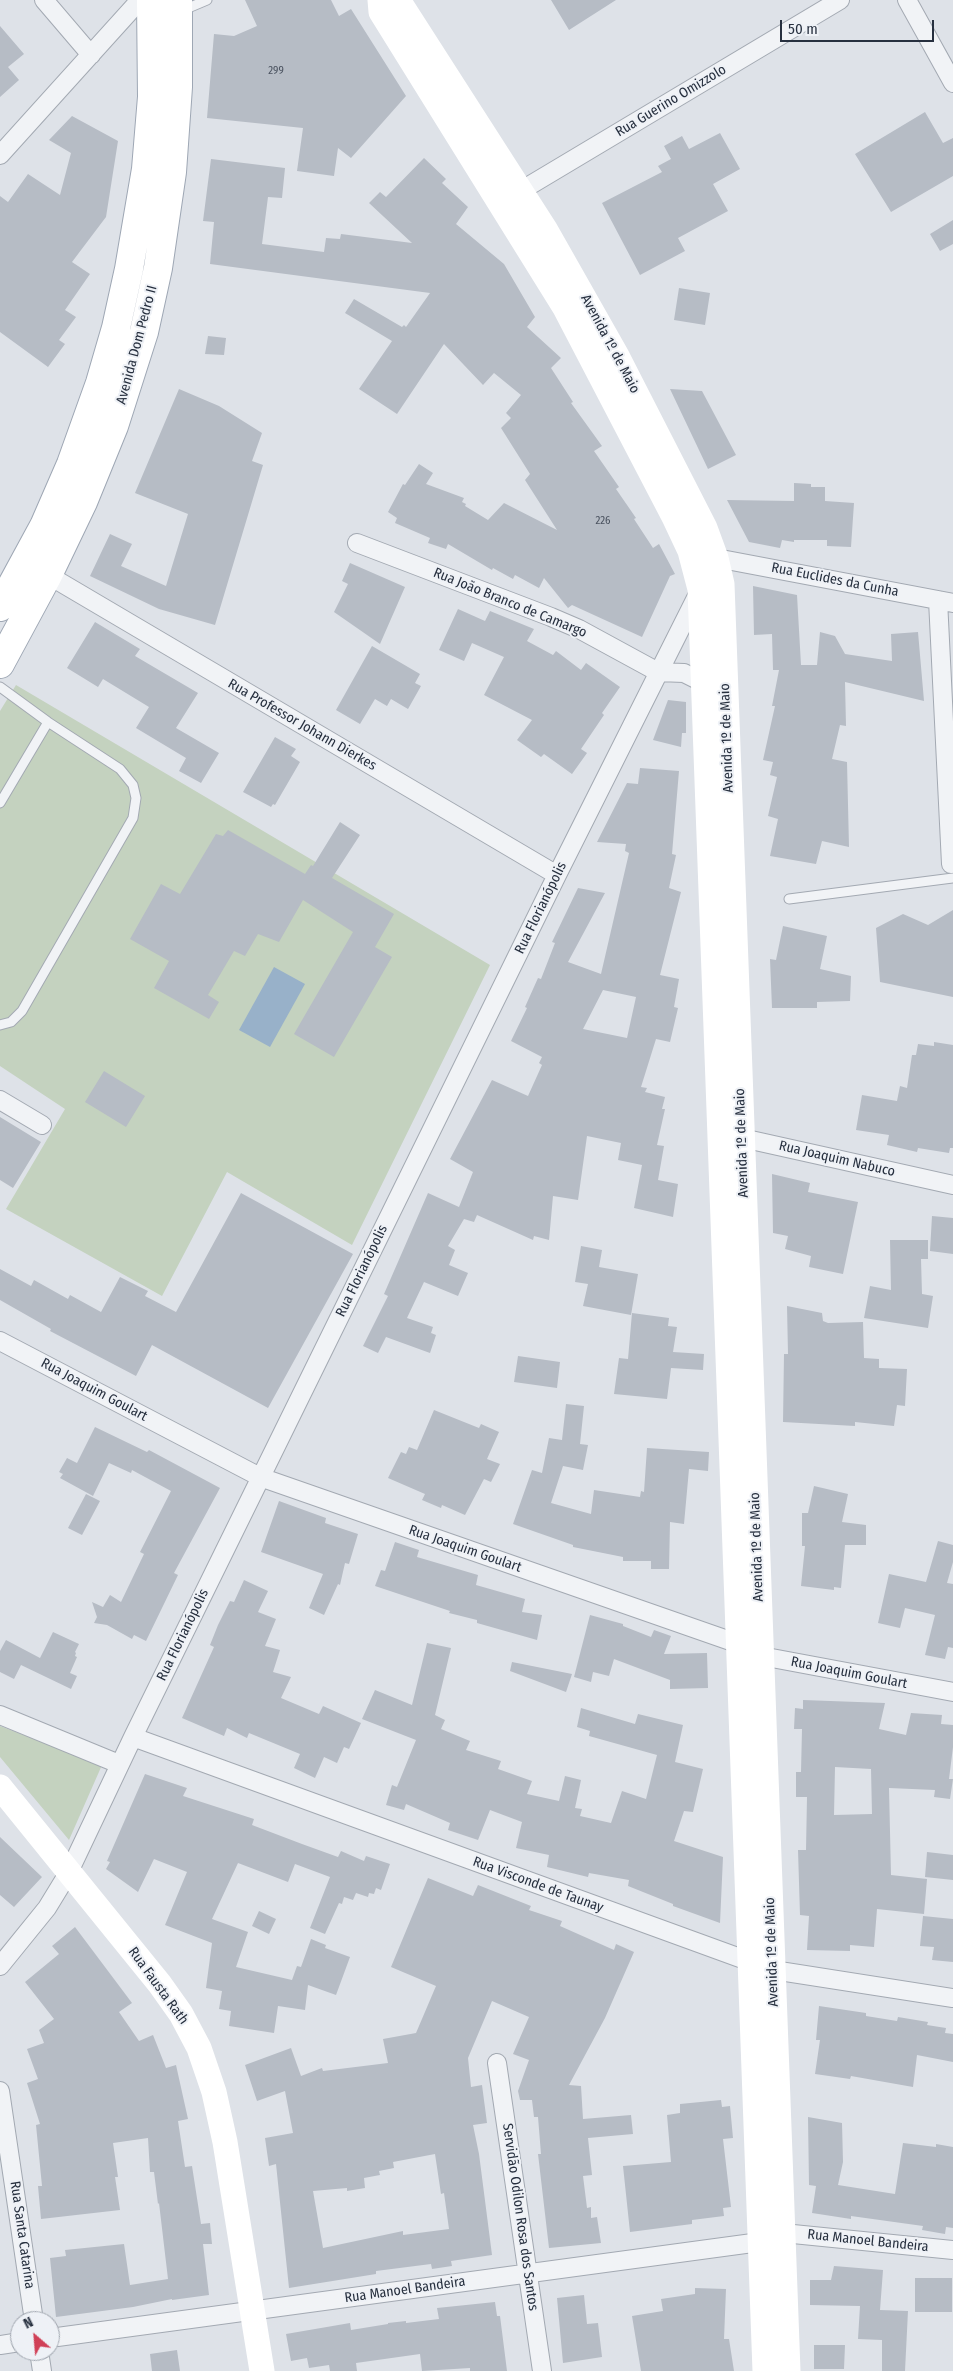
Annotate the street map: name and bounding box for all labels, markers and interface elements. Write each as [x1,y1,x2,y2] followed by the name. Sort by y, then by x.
[783,10,937,42] scale bar
[788,20,818,38] text: 50 m
[613,61,729,141] street label: Rua Guerino Omizzolo
[268,64,284,78] house number: 299
[113,284,161,406] street label: Avenida Dom Pedro II
[577,292,643,396] street label: Avenida 1º de Maio
[595,514,611,528] house number: 226
[770,559,900,601] street label: Rua Euclides da Cunha
[431,564,589,642] street label: Rua João Branco de Camargo
[225,676,379,774] street label: Rua Professor Johann Dierkes
[717,683,737,793] street label: Avenida 1º de Maio
[512,859,570,957] street label: Rua Florianópolis
[732,1088,752,1198] street label: Avenida 1º de Maio
[777,1137,897,1181] street label: Rua Joaquim Nabuco
[333,1222,391,1320] street label: Rua Florianópolis
[38,1355,150,1425] street label: Rua Joaquim Goulart
[747,1492,767,1602] street label: Avenida 1º de Maio
[406,1522,524,1576] street label: Rua Joaquim Goulart
[154,1586,212,1684] street label: Rua Florianópolis
[789,1653,909,1693] street label: Rua Joaquim Goulart
[470,1854,606,1916] street label: Rua Visconde de Taunay
[762,1897,782,2007] street label: Avenida 1º de Maio
[124,1944,192,2028] street label: Rua Fausta Rath
[499,2122,541,2312] street label: Servidão Odilon Rosa dos Santos
[6,2180,38,2290] street label: Rua Santa Catarina
[807,2226,929,2256] street label: Rua Manoel Bandeira
[344,2273,466,2307] street label: Rua Manoel Bandeira
[10,2311,60,2361] north arrow
[21,2314,36,2333] text: N

